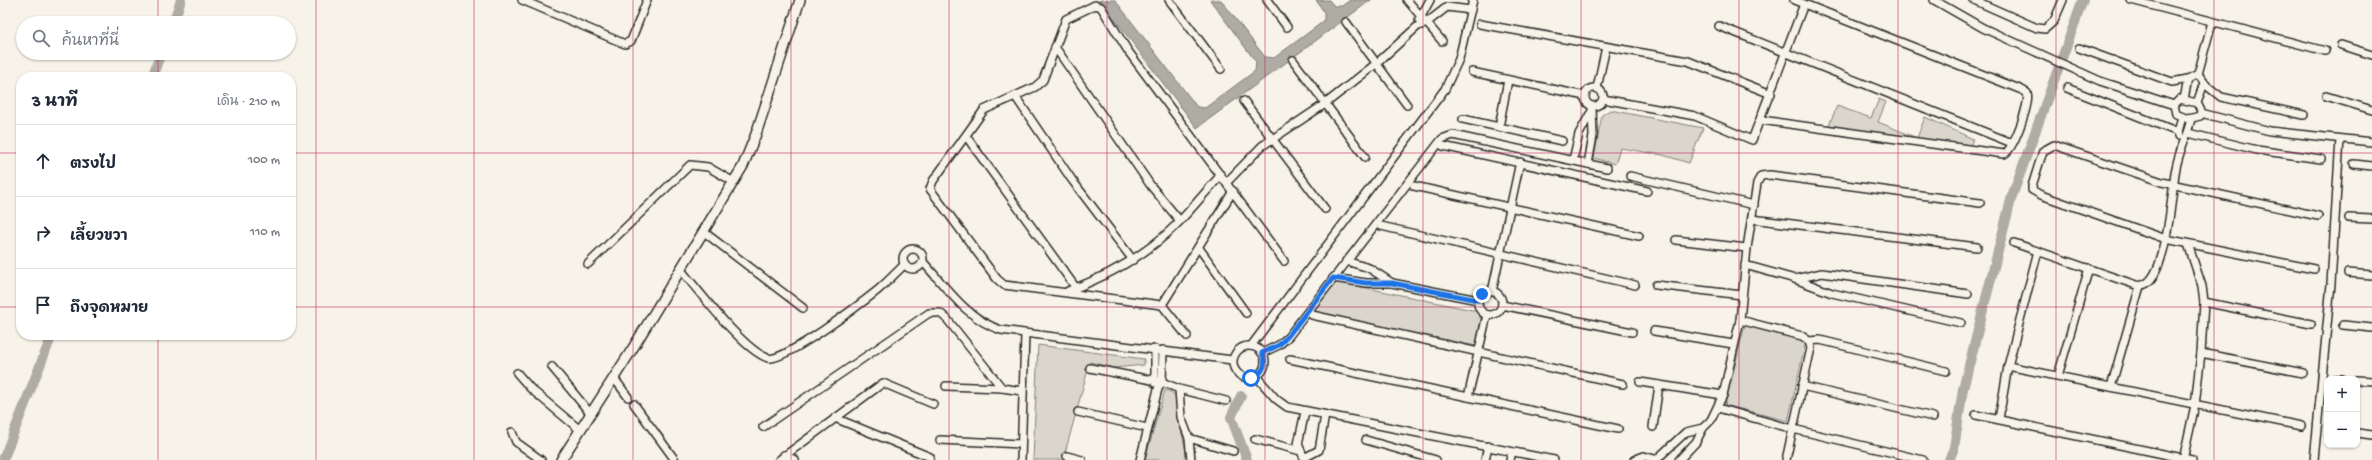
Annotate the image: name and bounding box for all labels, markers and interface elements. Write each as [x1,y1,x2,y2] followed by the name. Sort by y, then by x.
[16,16,296,60] search box
[30,27,52,49] icon: search
[62,33,119,51] text: ค้นหาที่นี่
[32,93,78,113] text: 3 นาที
[217,95,280,110] text: เดิน · 210 m
[32,150,54,172] icon: ahead
[248,153,280,168] text: 100 m
[70,156,116,174] text: ตรงไป
[32,222,54,244] icon: right
[250,225,280,240] text: 110 m
[70,228,128,246] text: เลี้ยวขวา
[1473,285,1491,303] route end
[32,294,54,316] icon: arrive
[70,300,148,318] text: ถึงจุดหมาย
[1242,369,1260,387] route start
[2324,376,2360,448] map controls
[2324,376,2360,412] button: +
[2324,412,2360,448] button: −

